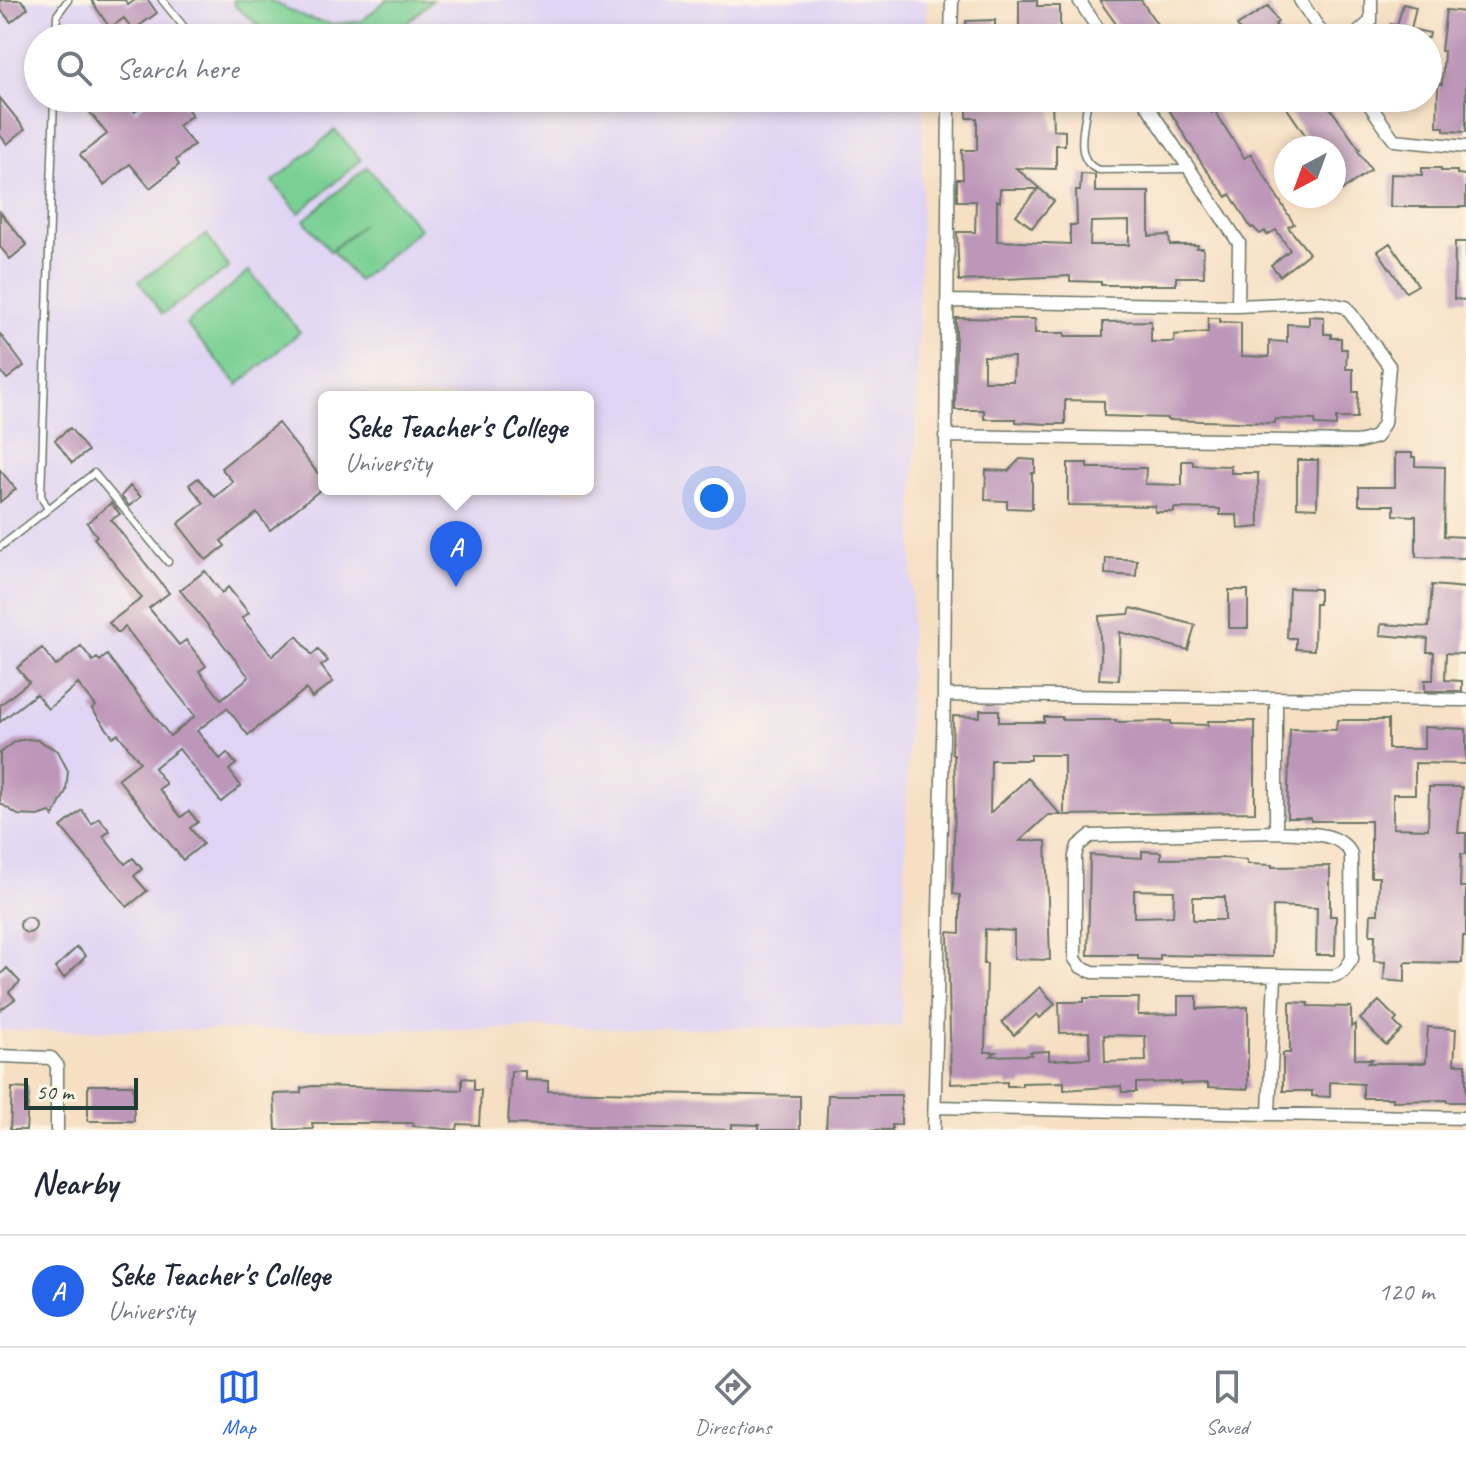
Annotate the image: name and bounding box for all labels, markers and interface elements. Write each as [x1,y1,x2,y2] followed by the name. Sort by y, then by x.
[24,24,1442,112] search box
[52,46,96,90] icon: search
[116,49,238,87] text: Search here
[1274,136,1346,208] north arrow
[318,391,594,495] popup
[345,408,567,446] text: Seke Teacher's College
[345,446,432,479] text: University
[694,478,734,518] your location
[430,521,482,587] pin: A
[24,1074,138,1110] scale bar
[36,1078,73,1106] text: 50 m
[32,1161,118,1204] text: Nearby
[108,1256,330,1294] text: Seke Teacher's College
[51,1275,65,1308] text: A
[1378,1275,1434,1308] text: 120 m
[108,1294,195,1327] text: University
[217,1365,261,1441] tab: Map
[695,1365,771,1441] tab: Directions
[1205,1365,1249,1441] tab: Saved

